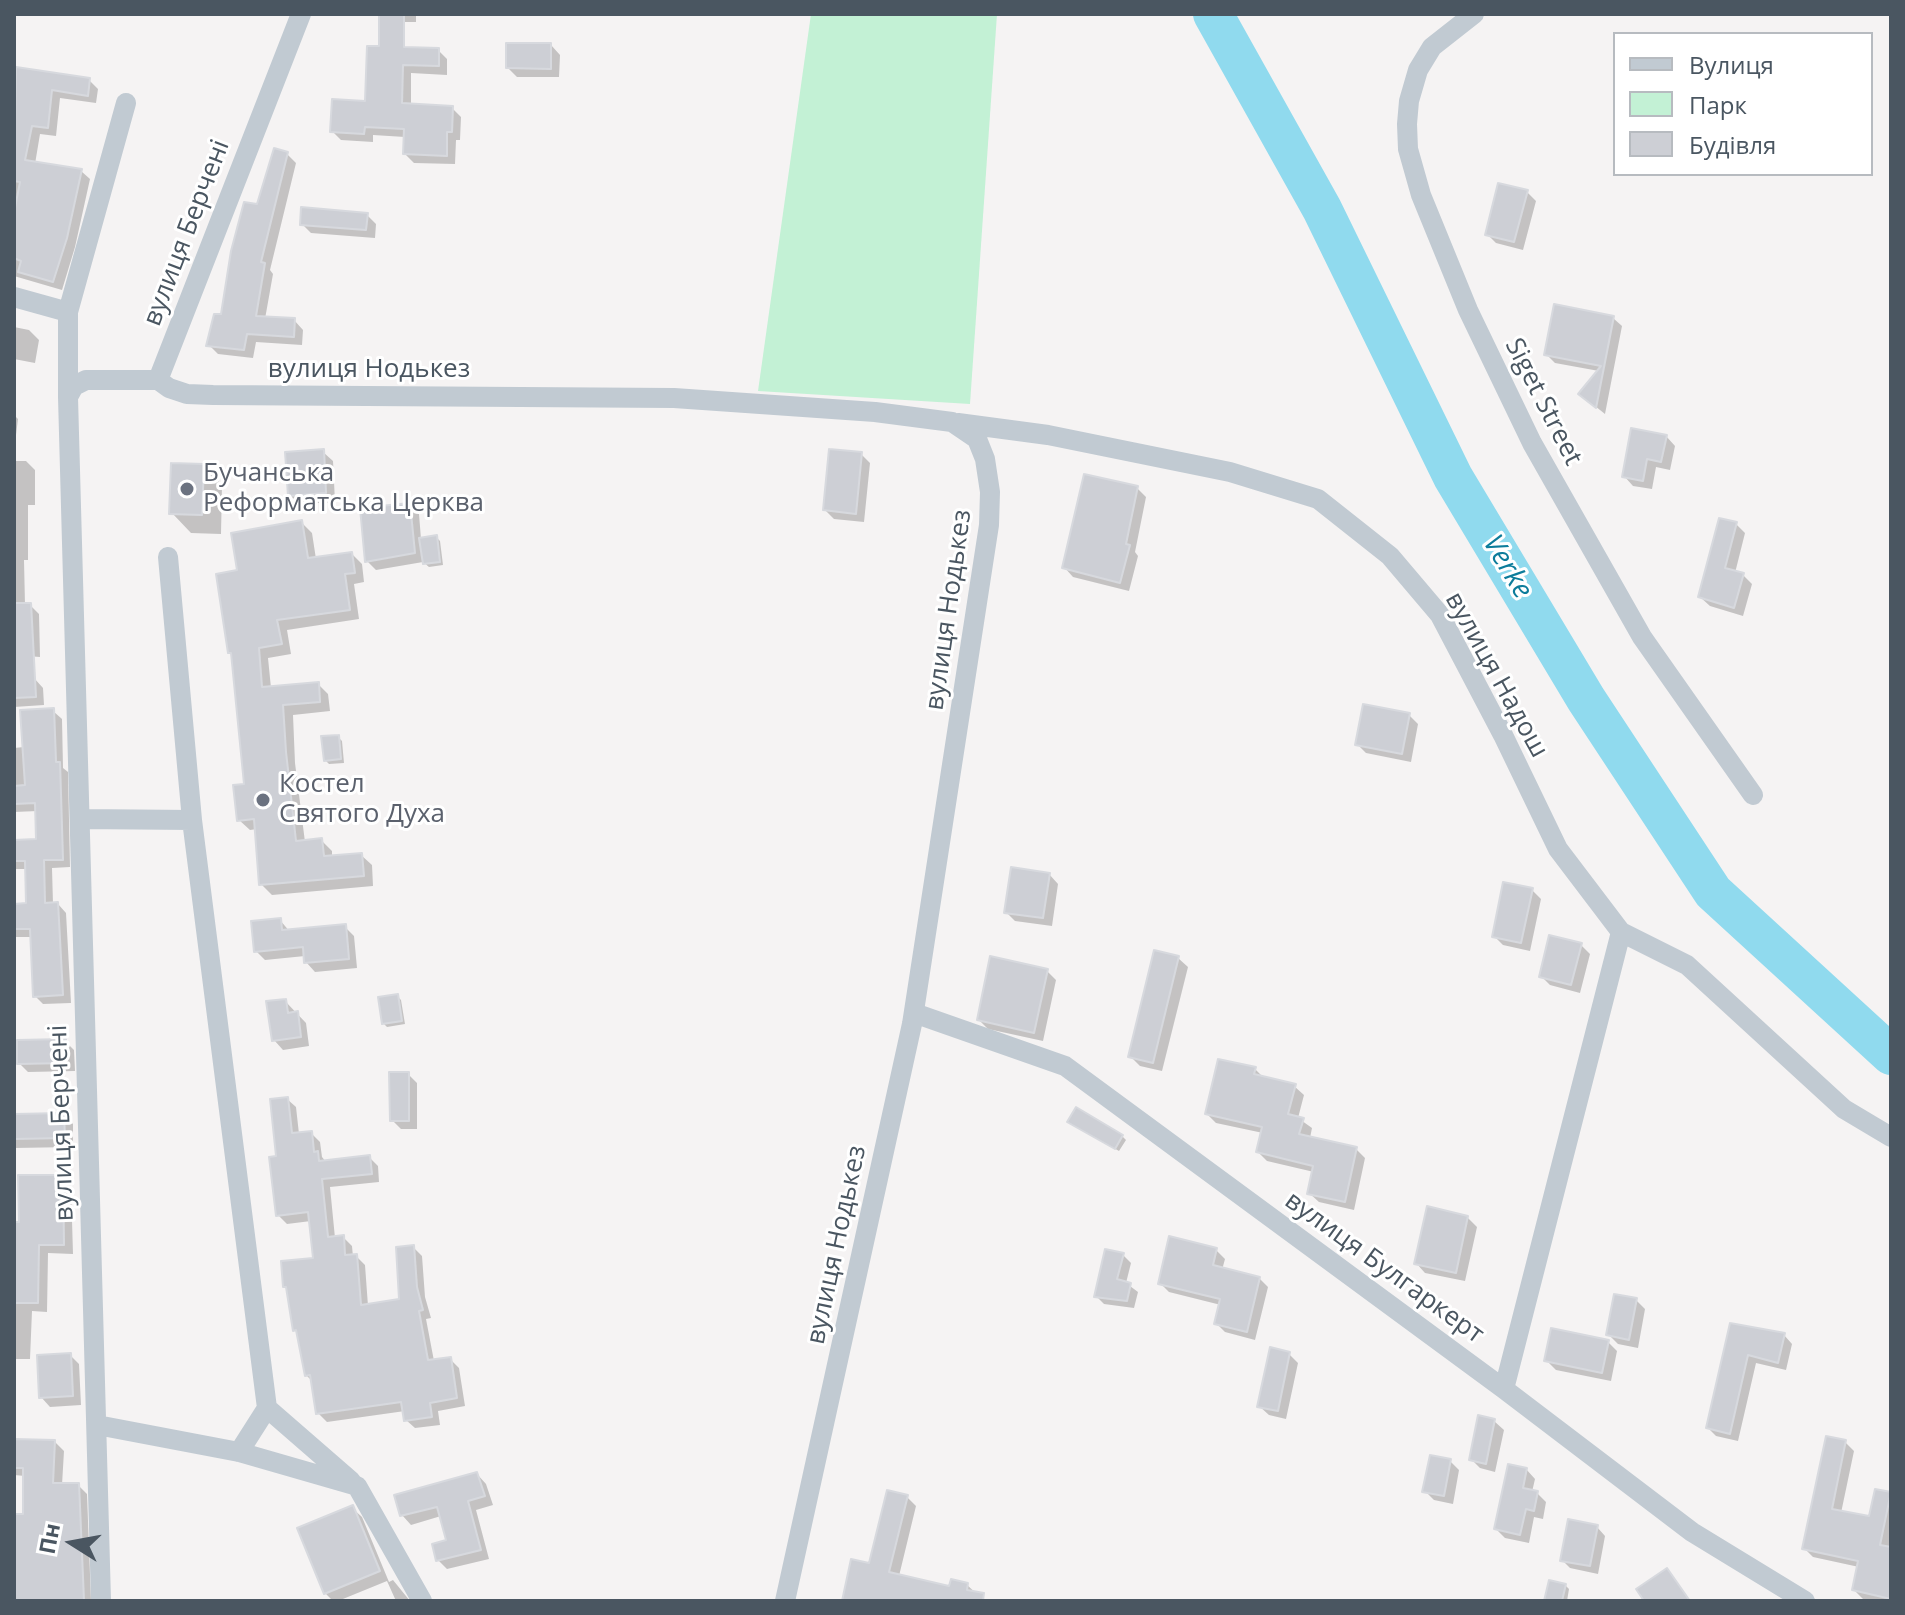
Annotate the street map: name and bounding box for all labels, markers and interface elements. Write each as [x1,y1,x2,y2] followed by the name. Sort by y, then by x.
[1613,32,1873,176] legend
[1689,48,1774,81] text: Вулиця
[1689,88,1747,121] text: Парк
[1689,128,1776,161] text: Будівля
[137,136,237,330] street label: вулиця Берчені
[1498,333,1588,471] street label: Siget Street
[268,354,470,386] street label: вулиця Нодькез
[203,458,484,520] place label: Бучанська Реформатська Церква
[178,480,196,498] marker: Бучанська Реформатська Церква
[919,508,979,712] street label: вулиця Нодькез
[1475,529,1539,605] water label: Verke
[1438,587,1554,763] street label: вулиця Надош
[279,769,445,830] place label: Костел Святого Духа
[254,791,272,809] marker: Костел Святого Духа
[43,1024,81,1222] street label: вулиця Берчені
[801,1143,873,1347] street label: вулиця Нодькез
[1278,1185,1490,1351] street label: вулиця Булгаркерт
[32,1503,112,1583] north arrow
[31,1520,66,1556] text: Пн

